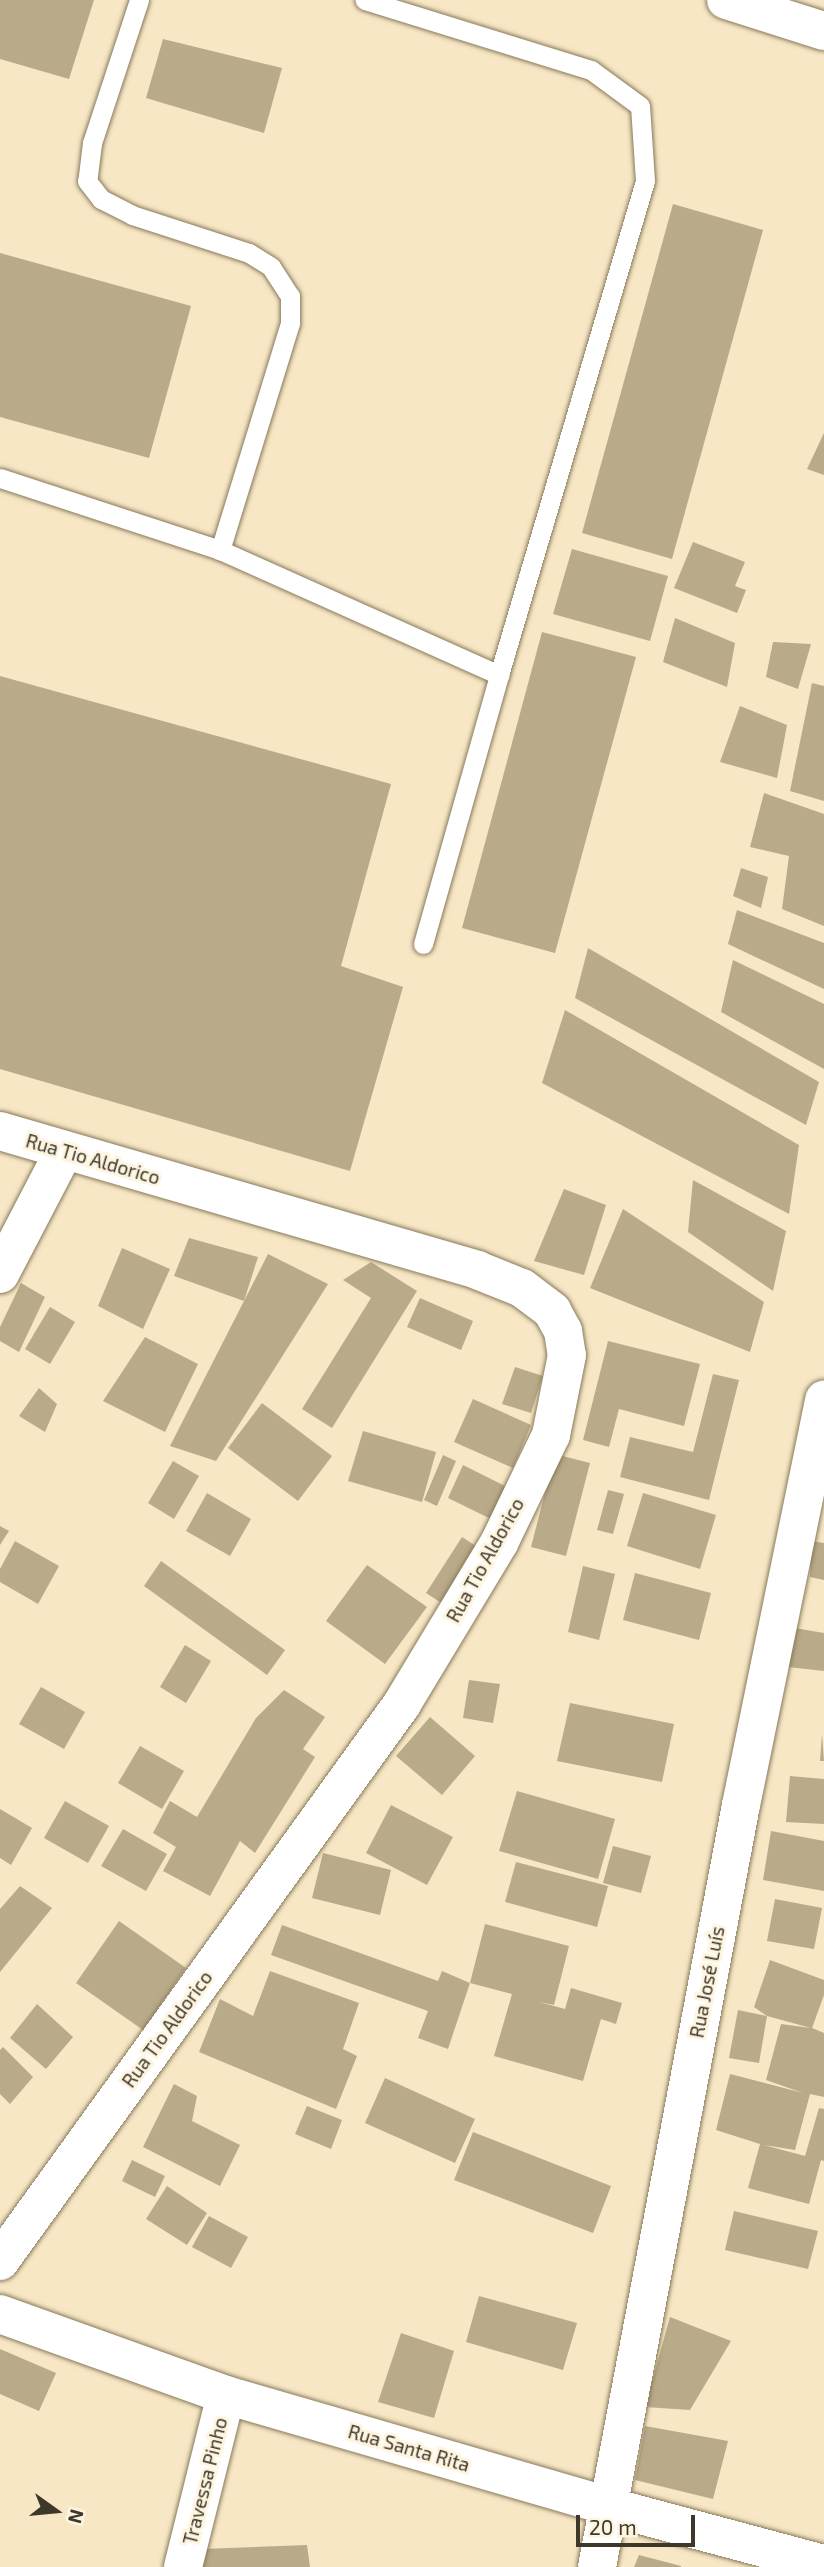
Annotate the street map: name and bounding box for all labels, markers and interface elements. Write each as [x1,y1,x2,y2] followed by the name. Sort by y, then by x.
[23,1129,163,1189] street label: Rua Tio Aldorico
[441,1494,529,1626] street label: Rua Tio Aldorico
[685,1924,729,2040] street label: Rua José Luís
[117,1966,217,2092] street label: Rua Tio Aldorico
[178,2415,232,2547] street label: Travessa Pinho
[346,2420,472,2476] street label: Rua Santa Rita
[21,2476,91,2546] north arrow
[579,2500,698,2544] scale bar
[64,2507,90,2526] text: N
[589,2514,637,2539] text: 20 m

